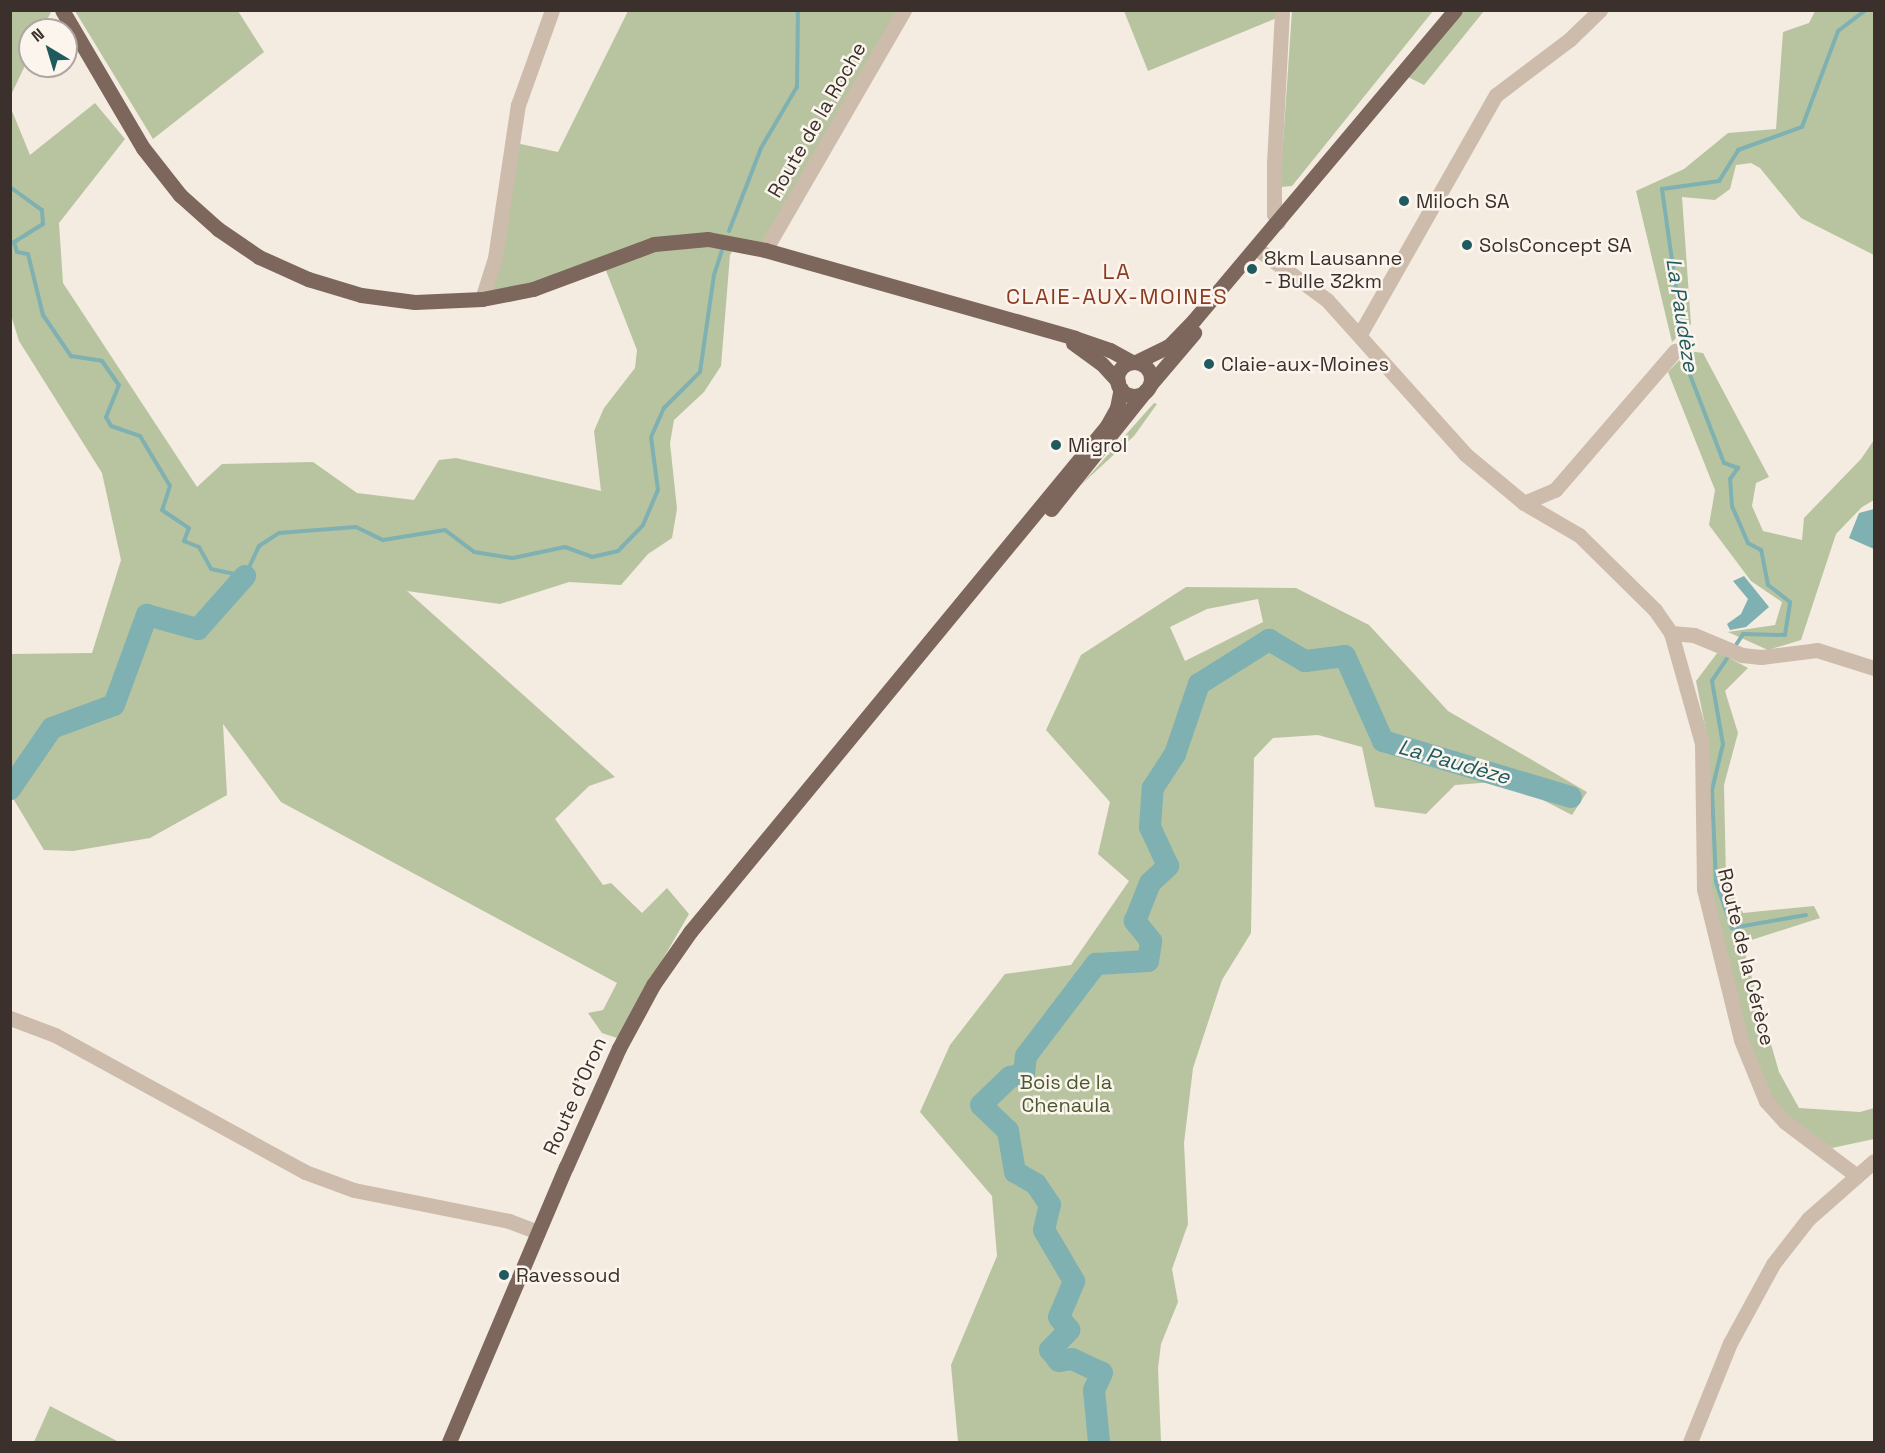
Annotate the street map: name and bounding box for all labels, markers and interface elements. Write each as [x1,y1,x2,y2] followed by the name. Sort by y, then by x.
[18,18,78,78] north arrow
[27,23,49,47] text: N
[763,38,871,202] street label: Route de la Roche
[1416,189,1510,213] place label: Miloch SA
[1397,194,1411,208] marker: Miloch SA
[1479,233,1632,257] place label: SolsConcept SA
[1460,238,1474,252] marker: SolsConcept SA
[1264,246,1402,293] place label: 8km Lausanne - Bulle 32km
[1661,256,1703,374] water label: La Paudèze
[1006,258,1228,310] district label: LA CLAIE-AUX-MOINES
[1245,262,1259,276] marker: 8km Lausanne - Bulle 32km
[1221,352,1389,376] place label: Claie-aux-Moines
[1202,357,1216,371] marker: Claie-aux-Moines
[1068,433,1127,457] place label: Migrol
[1049,438,1063,452] marker: Migrol
[1395,734,1513,790] water label: La Paudèze
[1712,866,1780,1048] street label: Route de la Cérèce
[538,1034,612,1158] street label: Route d'Oron
[1020,1071,1112,1118] park label: Bois de la Chenaula
[516,1263,620,1287] place label: Ravessoud
[497,1268,511,1282] marker: Ravessoud

